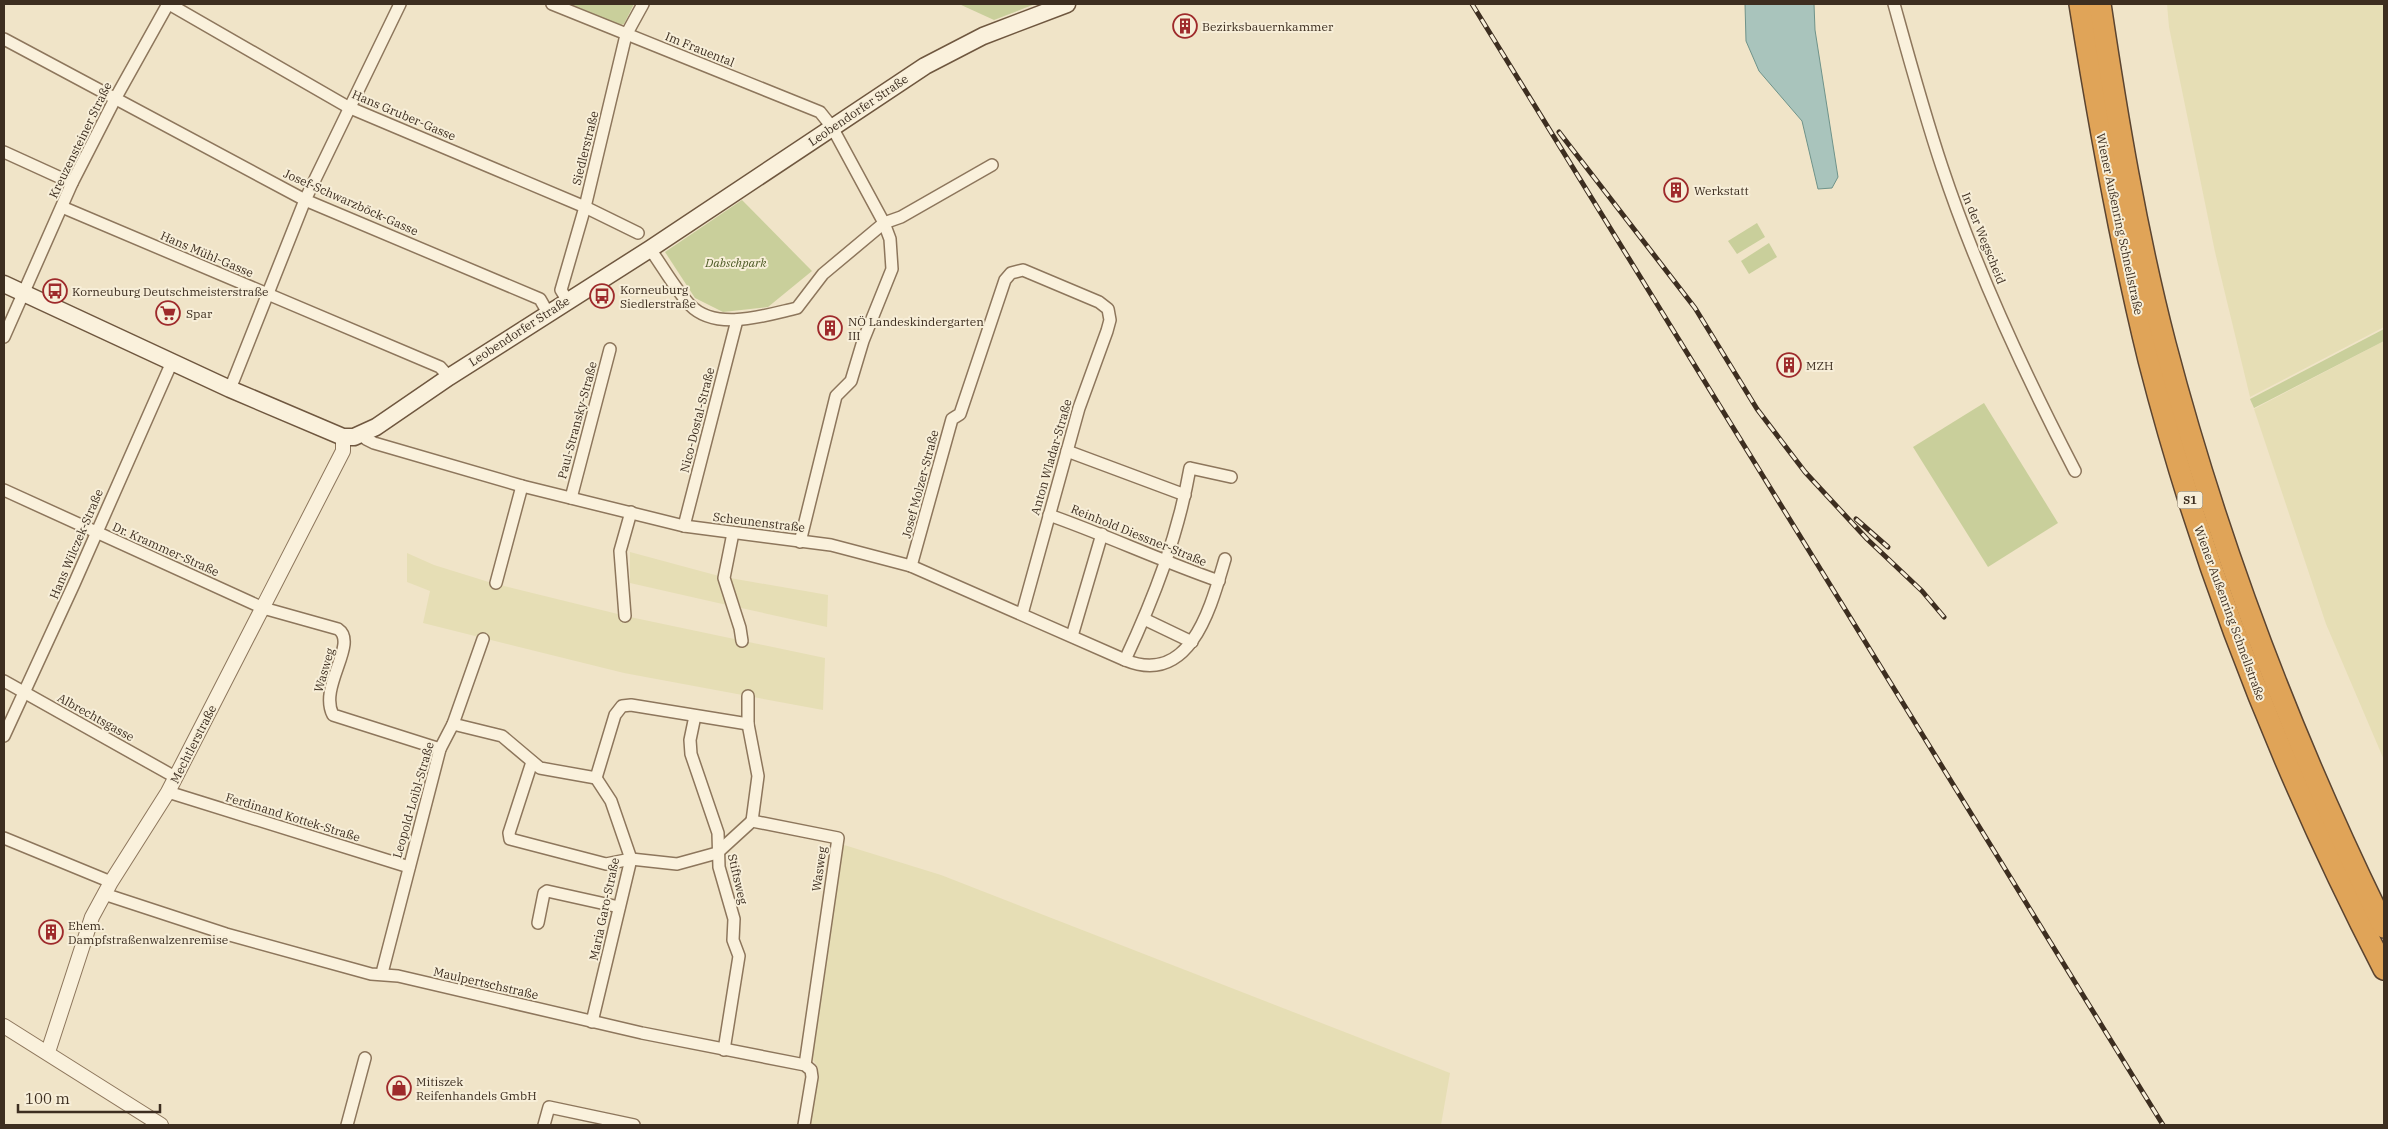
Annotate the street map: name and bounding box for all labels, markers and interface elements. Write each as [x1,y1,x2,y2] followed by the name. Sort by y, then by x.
[1172,13,1198,39] building icon: Bezirksbauernkammer
[1202,19,1334,34] place label: Bezirksbauernkammer
[663,28,737,70] street label: Im Frauental
[805,71,911,149] street label: Leobendorfer Straße
[45,79,115,201] street label: Kreuzensteiner Straße
[350,86,458,144] street label: Hans Gruber-Gasse
[569,109,601,187] street label: Siedlerstraße
[2093,132,2147,316] street label: Wiener Außenring Schnellstraße
[281,165,421,239] street label: Josef-Schwarzböck-Gasse
[1663,177,1689,203] building icon: Werkstatt
[1694,183,1749,198] place label: Werkstatt
[1959,190,2009,286] street label: In der Wegscheid
[158,228,256,280] street label: Hans Mühl-Gasse
[704,255,767,270] park label: Dabschpark
[42,278,68,304] bus stop icon: Korneuburg Deutschmeisterstraße
[620,282,696,311] place label: Korneuburg Siedlerstraße
[589,283,615,309] bus stop icon: Korneuburg Siedlerstraße
[72,284,269,299] place label: Korneuburg Deutschmeisterstraße
[466,293,572,369] street label: Leobendorfer Straße
[155,300,181,326] supermarket icon: Spar
[186,306,213,321] place label: Spar
[848,314,984,343] place label: NÖ Landeskindergarten III
[817,315,843,341] building icon: NÖ Landeskindergarten III
[1776,352,1802,378] building icon: MZH
[1806,358,1834,373] place label: MZH
[554,360,600,480] street label: Paul-Stransky-Straße
[677,366,717,474] street label: Nico-Dostal-Straße
[1027,397,1075,517] street label: Anton Wladar-Straße
[898,428,942,540] street label: Josef Molzer-Straße
[46,487,106,601] street label: Hans Wilczek-Straße
[2178,492,2202,508] road number: S1
[1069,501,1209,569] street label: Reinhold Diessner-Straße
[712,509,806,535] street label: Scheunenstraße
[110,519,222,579] street label: Dr. Krammer-Straße
[2191,523,2269,703] street label: Wiener Außenring Schnellstraße
[311,646,338,694] street label: Wasweg
[55,690,137,744] street label: Albrechtsgasse
[167,702,219,786] street label: Mechtlerstraße
[389,740,437,860] street label: Leopold-Loibl-Straße
[224,789,362,845] street label: Ferdinand Kottek-Straße
[808,845,830,893] street label: Wasweg
[725,852,751,906] street label: Stiftsweg
[586,856,622,962] street label: Maria Garo-Straße
[68,918,228,947] place label: Ehem. Dampfstraßenwalzenremise
[38,919,64,945] building icon: Ehem. Dampfstraßenwalzenremise
[432,964,540,1002] street label: Maulpertschstraße
[416,1074,537,1103] place label: Mitiszek Reifenhandels GmbH
[386,1075,412,1101] shop icon: Mitiszek Reifenhandels GmbH
[18,1082,160,1114] scale bar
[25,1089,70,1108] text: 100 m

